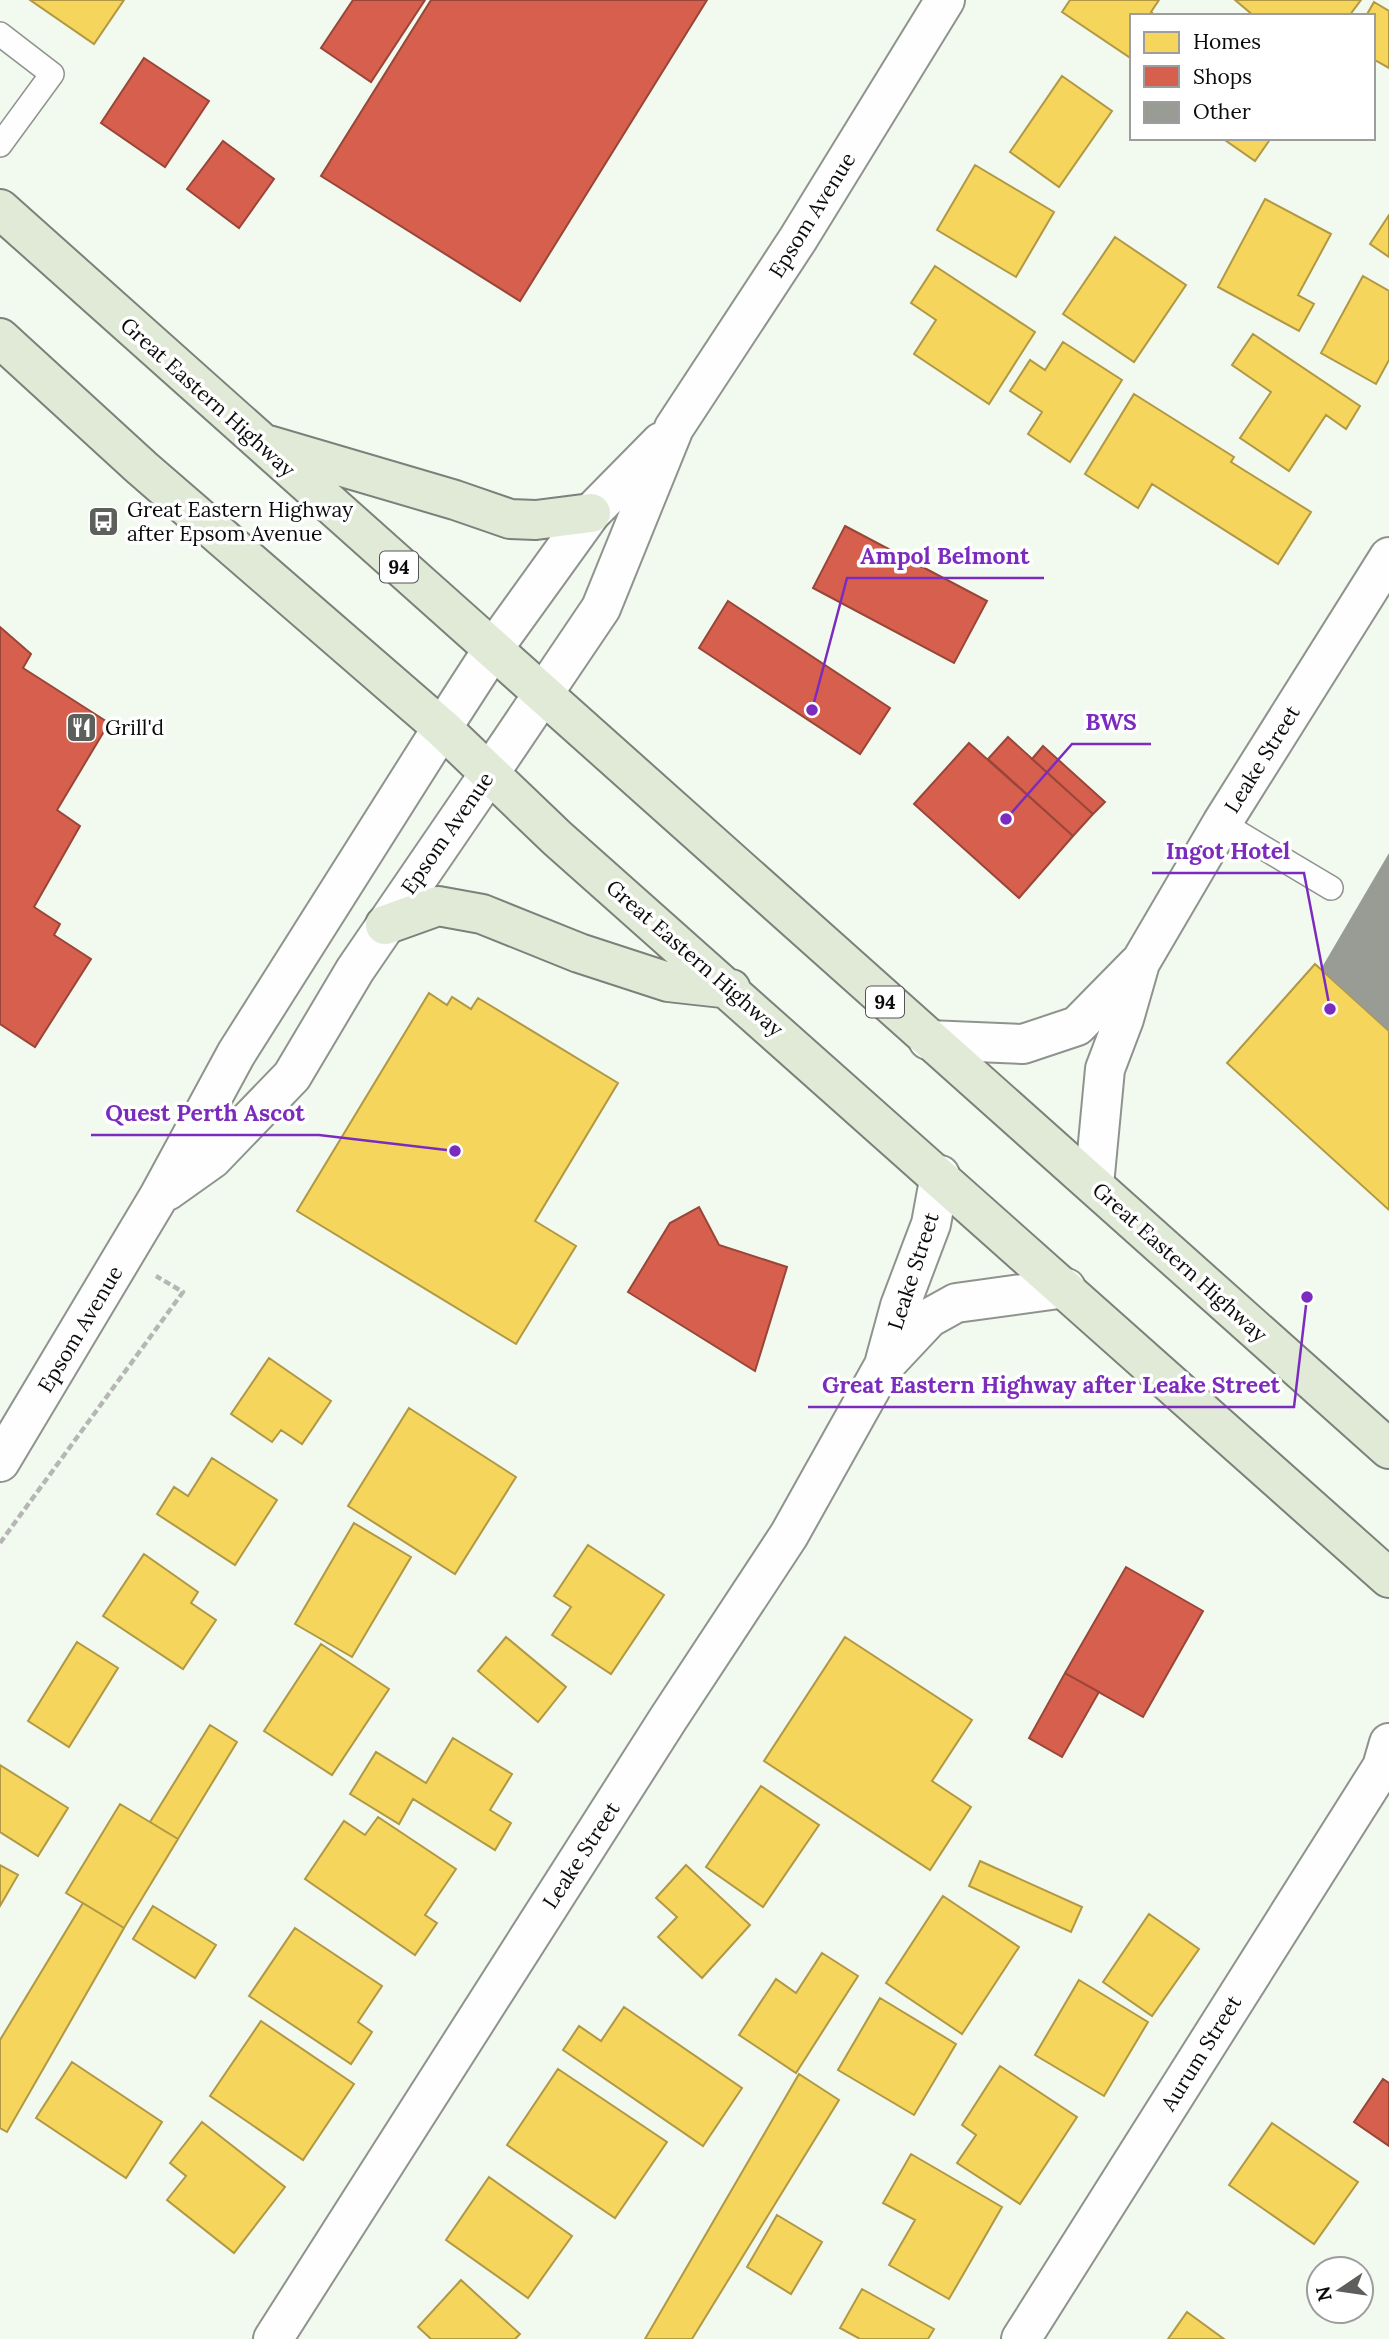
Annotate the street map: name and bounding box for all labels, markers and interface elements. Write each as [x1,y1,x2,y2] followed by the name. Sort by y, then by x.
[1130,14,1375,140] legend
[1193,28,1261,55] text: Homes
[1193,63,1252,90] text: Shops
[1193,98,1251,125] text: Other
[763,147,861,283] street label: Epsom Avenue
[115,311,301,483] street label: Great Eastern Highway
[127,496,353,547] place label: Great Eastern Highway after Epsom Avenue
[87,504,121,538] bus stop icon: Great Eastern Highway after Epsom Avenue
[847,534,1044,578] callout: Ampol Belmont
[860,541,1030,570] text: Ampol Belmont
[380,552,418,582] road number: 94
[1218,699,1306,818] street label: Leake Street
[1072,700,1151,744] callout: BWS
[1085,707,1137,736] text: BWS
[65,710,99,744] restaurant icon: Grill'd
[105,714,164,741] place label: Grill'd
[395,767,499,899] street label: Epsom Avenue
[1152,829,1304,873] callout: Ingot Hotel
[1166,836,1290,865] text: Ingot Hotel
[601,874,789,1042] street label: Great Eastern Highway
[866,986,904,1018] road number: 94
[91,1091,319,1135] callout: Quest Perth Ascot
[105,1098,305,1127] text: Quest Perth Ascot
[1087,1176,1273,1348] street label: Great Eastern Highway
[881,1208,945,1333] street label: Leake Street
[32,1261,128,1397] street label: Epsom Avenue
[808,1363,1294,1407] callout: Great Eastern Highway after Leake Street
[822,1370,1281,1399] text: Great Eastern Highway after Leake Street
[536,1796,626,1913] street label: Leake Street
[1154,1990,1248,2117] street label: Aurum Street
[1305,2255,1375,2325] north arrow
[1310,2284,1337,2304] text: N

